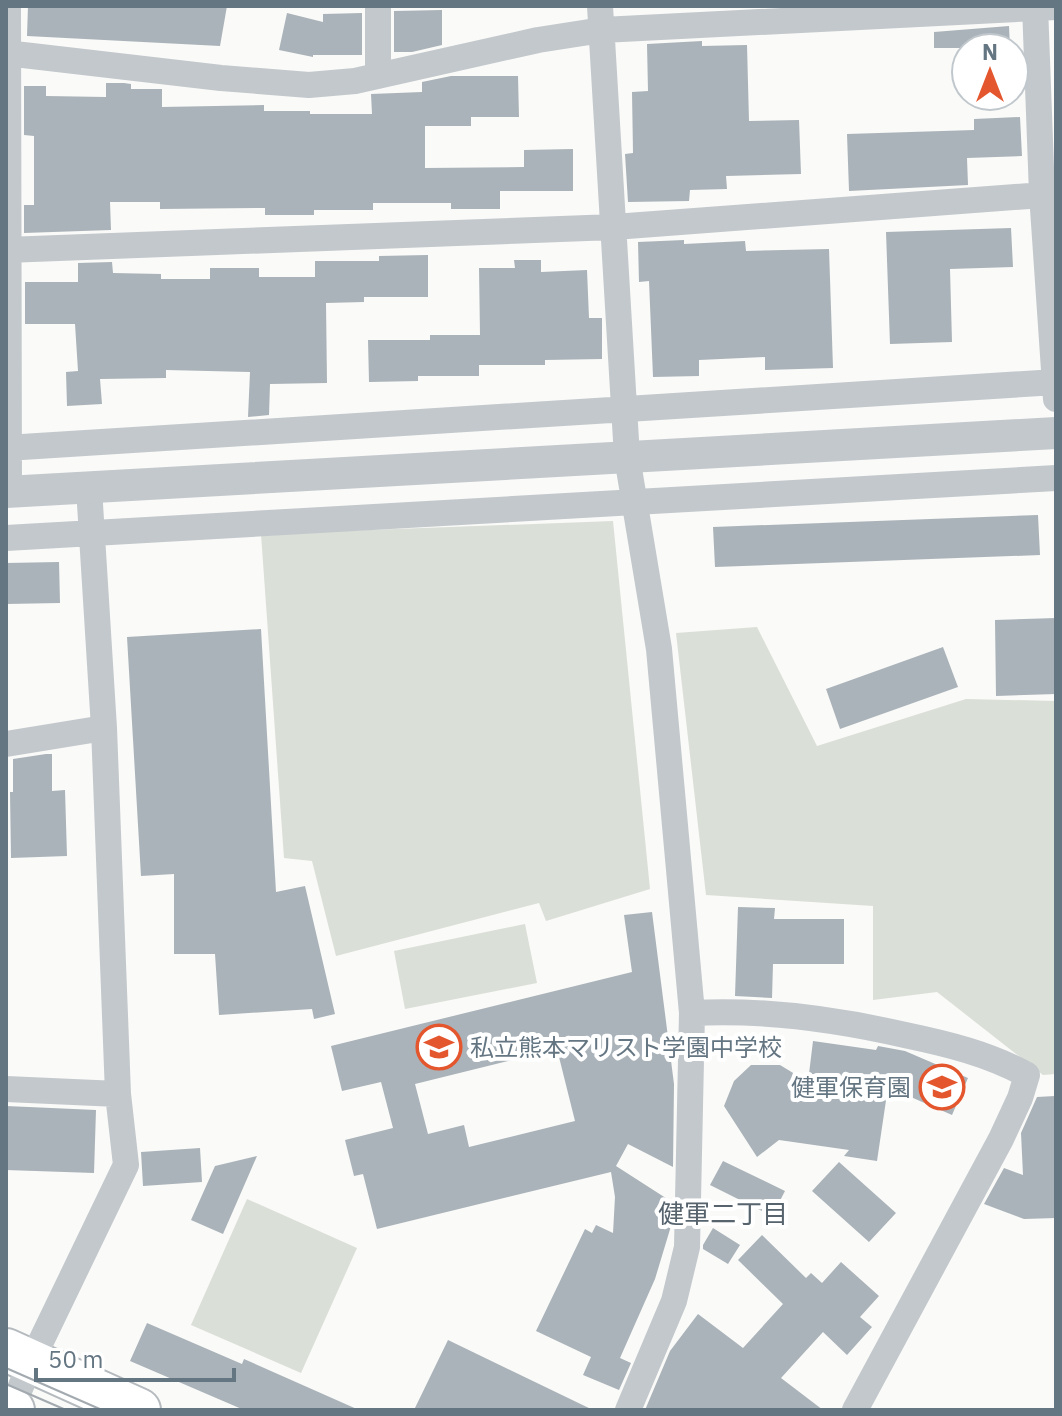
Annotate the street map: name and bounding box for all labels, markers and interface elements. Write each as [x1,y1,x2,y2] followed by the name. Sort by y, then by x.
[950,32,1030,112] north arrow
[982,37,998,66] text: N
[415,1023,463,1071] school or university icon: 私立熊本マリスト学園中学校
[470,1031,782,1063] place label: 私立熊本マリスト学園中学校
[918,1063,966,1111] school or university icon: 健軍保育園
[791,1071,911,1103] place label: 健軍保育園
[658,1196,788,1230] district label: 健軍二丁目
[36,1332,234,1382] scale bar
[48,1343,103,1375] text: 50 m

